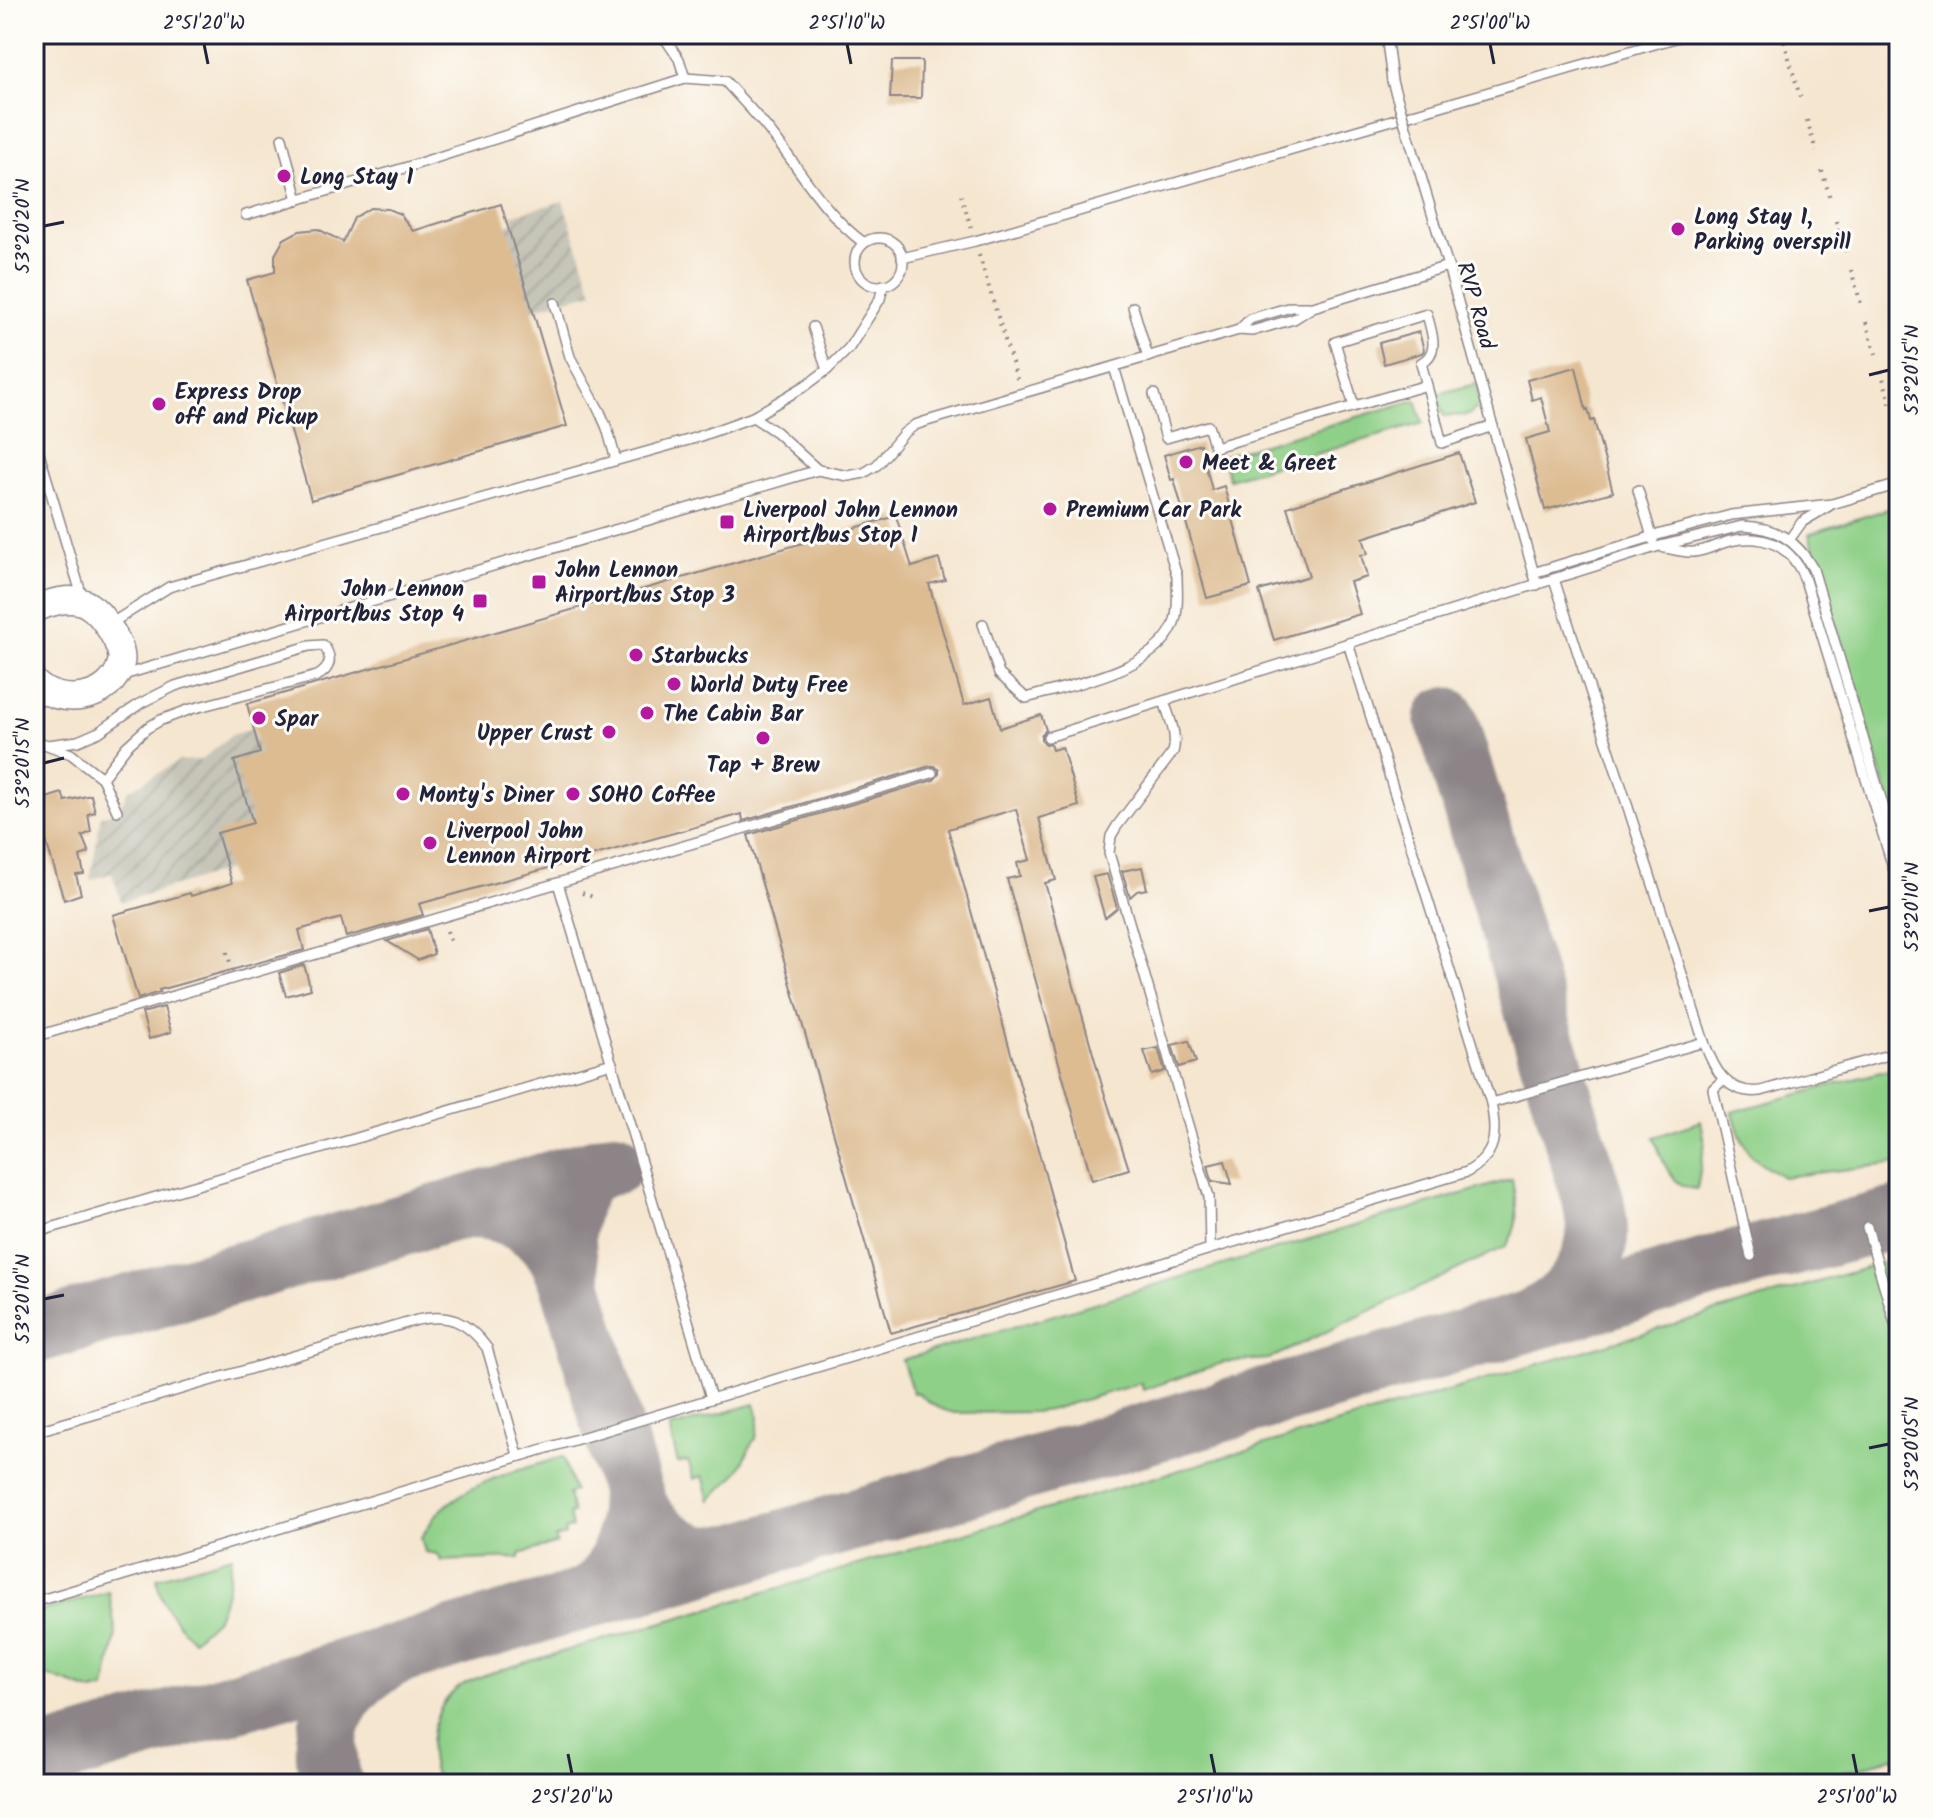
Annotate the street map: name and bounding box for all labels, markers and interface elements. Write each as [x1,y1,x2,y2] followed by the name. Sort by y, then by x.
[163,8,245,40] text: 2°51'20"W
[809,8,885,40] text: 2°51'10"W
[1450,8,1530,40] text: 2°51'00"W
[300,161,413,196] place label: Long Stay 1
[275,167,293,185] marker: Long Stay 1
[8,178,40,274] text: 53°20'20"N
[1694,201,1851,261] place label: Long Stay 1, Parking overspill
[1669,220,1687,238] marker: Long Stay 1, Parking overspill
[1445,258,1504,354] street label: RVP Road
[1897,325,1929,415] text: 53°20'15"N
[175,376,318,436] place label: Express Drop off and Pickup
[150,395,168,413] marker: Express Drop off and Pickup
[1202,447,1338,482] place label: Meet & Greet
[1177,453,1195,471] marker: Meet & Greet
[743,494,958,554] place label: Liverpool John Lennon Airport/bus Stop 1
[1066,494,1242,529] place label: Premium Car Park
[1041,500,1059,518] marker: Premium Car Park
[718,513,736,531] marker: Liverpool John Lennon Airport/bus Stop 1
[555,554,735,614] place label: John Lennon Airport/bus Stop 3
[284,573,464,633] place label: John Lennon Airport/bus Stop 4
[530,573,548,591] marker: John Lennon Airport/bus Stop 3
[471,592,489,610] marker: John Lennon Airport/bus Stop 4
[652,640,749,675] place label: Starbucks
[627,646,645,664] marker: Starbucks
[690,669,848,704] place label: World Duty Free
[665,675,683,693] marker: World Duty Free
[663,698,804,733] place label: The Cabin Bar
[275,703,319,738] place label: Spar
[638,704,656,722] marker: The Cabin Bar
[250,709,268,727] marker: Spar
[477,717,594,752] place label: Upper Crust
[8,718,40,808] text: 53°20'15"N
[600,723,618,741] marker: Upper Crust
[754,729,772,747] marker: Tap + Brew
[706,749,820,784] place label: Tap + Brew
[419,779,555,814] place label: Monty's Diner
[589,779,716,814] place label: SOHO Coffee
[394,785,412,803] marker: Monty's Diner
[564,785,582,803] marker: SOHO Coffee
[446,815,592,875] place label: Liverpool John Lennon Airport
[421,834,439,852] marker: Liverpool John Lennon Airport
[1897,862,1929,952] text: 53°20'10"N
[8,1254,40,1344] text: 53°20'10"N
[1897,1397,1929,1491] text: 53°20'05"N
[531,1782,613,1814] text: 2°51'20"W
[1177,1782,1253,1814] text: 2°51'10"W
[1817,1782,1897,1814] text: 2°51'00"W

